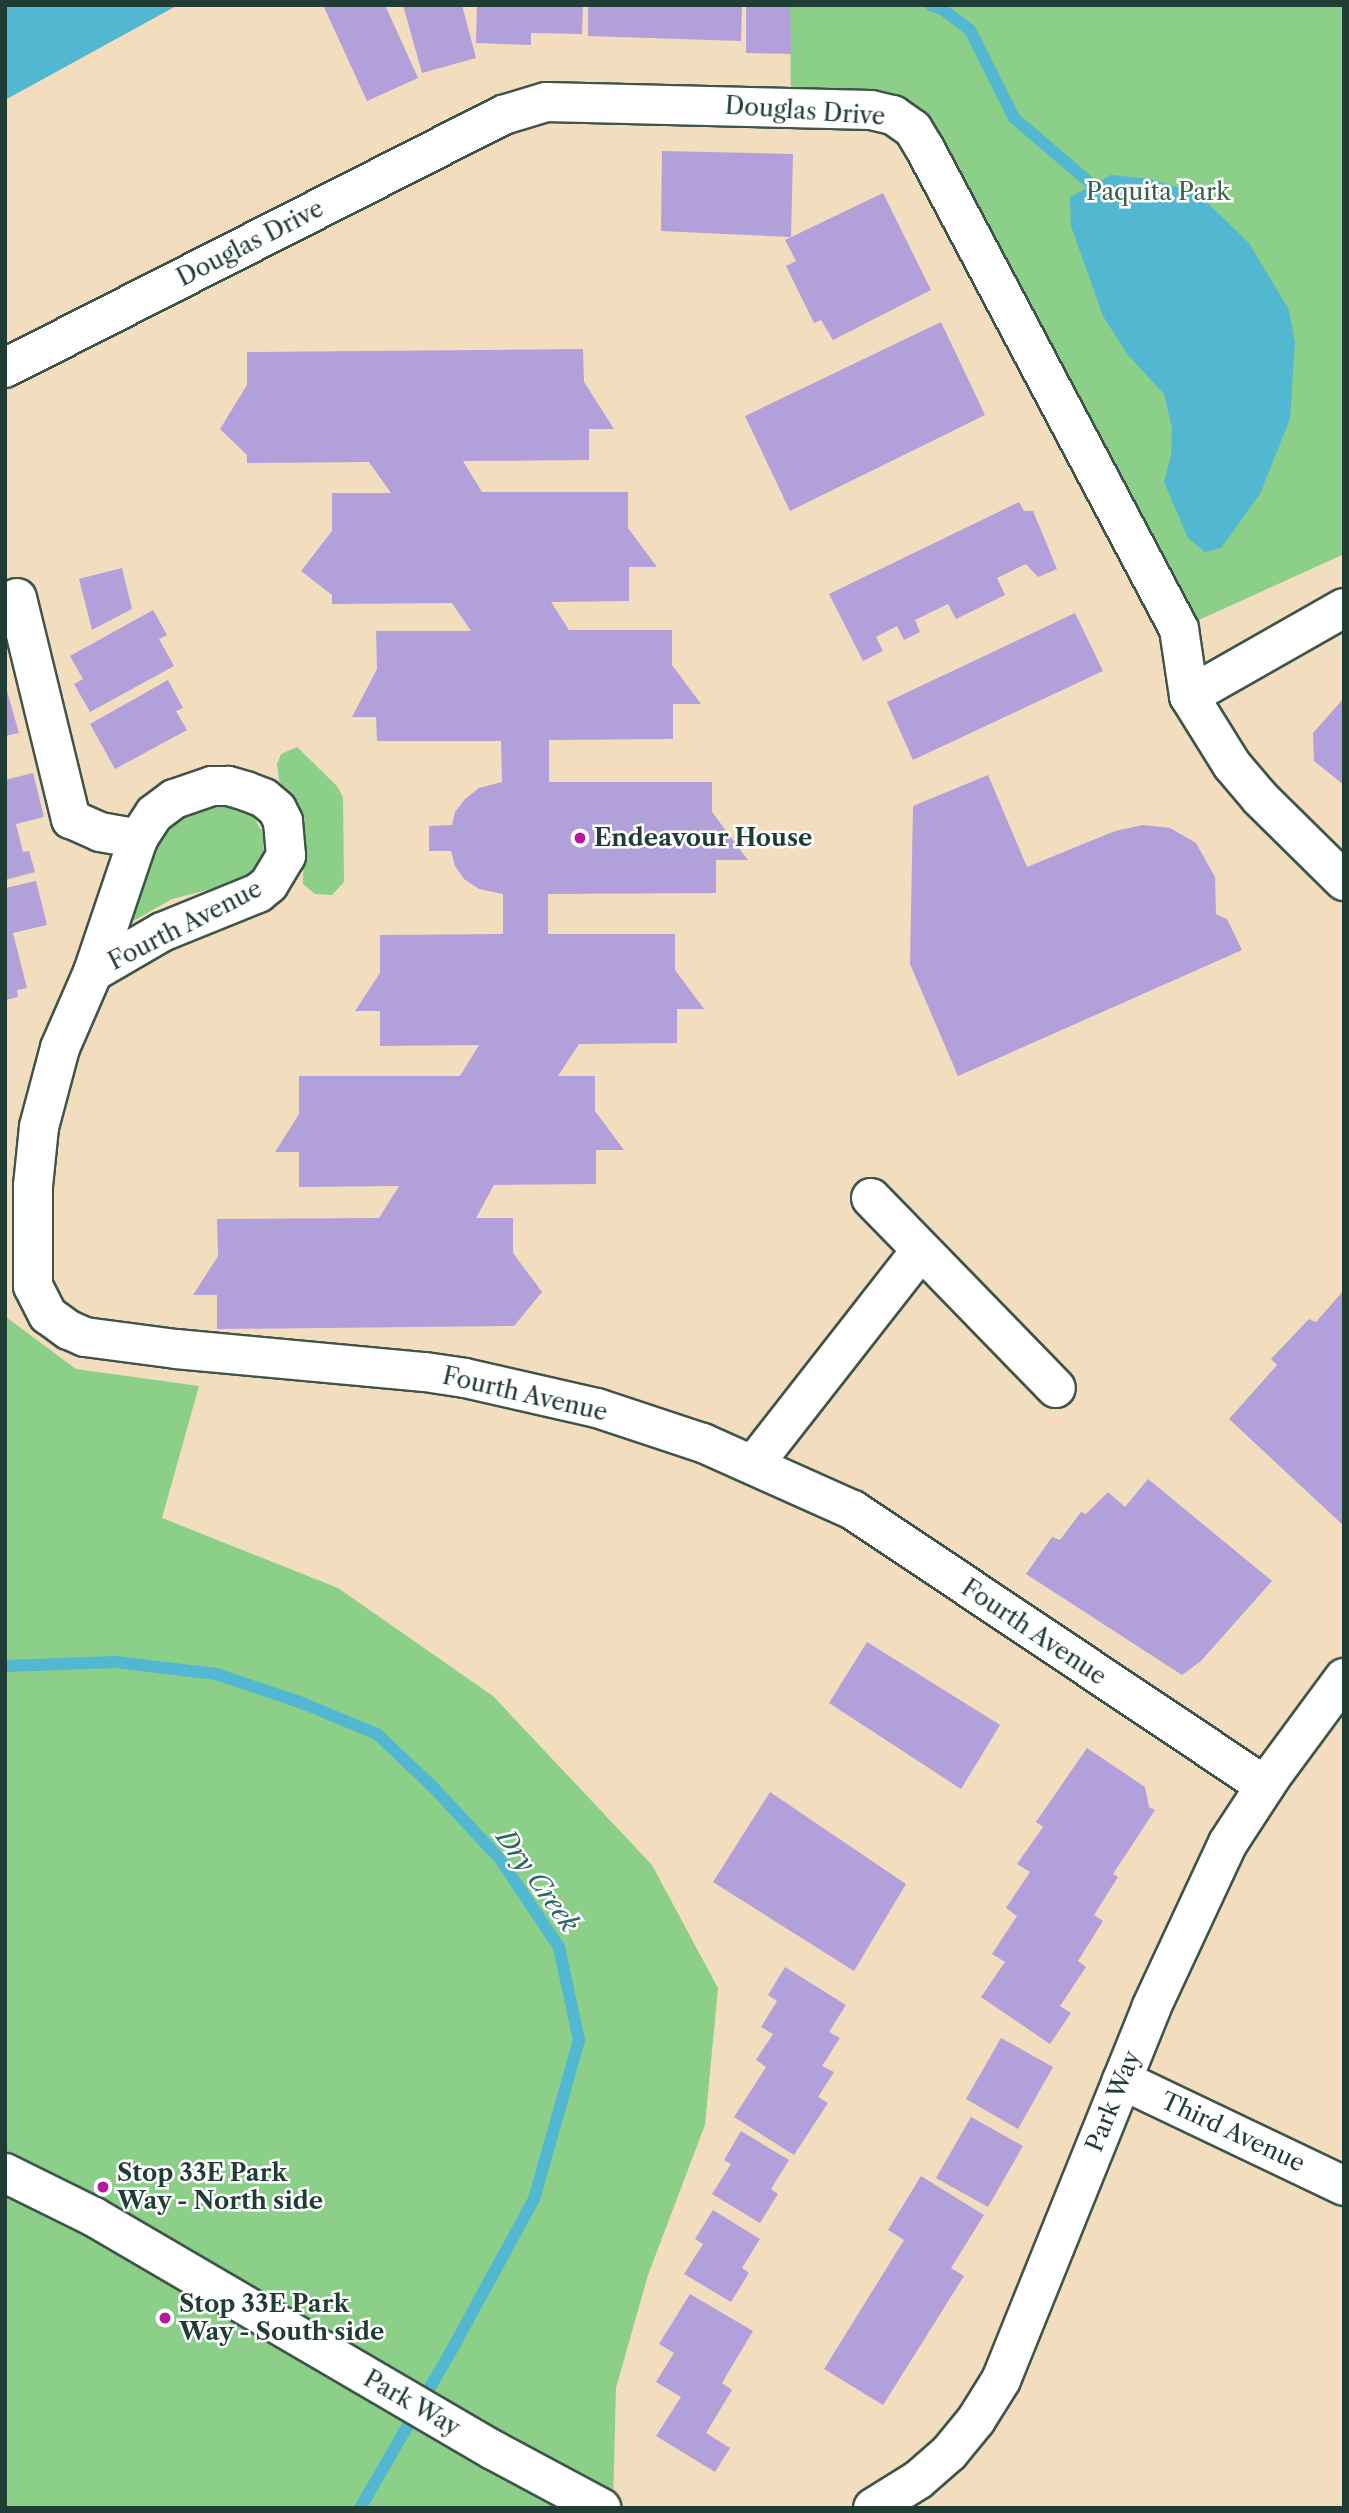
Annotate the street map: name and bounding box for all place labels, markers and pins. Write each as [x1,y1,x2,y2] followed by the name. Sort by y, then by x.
[594,824,813,852] place label: Endeavour House
[572,830,588,846] marker: Endeavour House
[117,2159,324,2215] place label: Stop 33E Park Way - North side
[95,2179,111,2195] marker: Stop 33E Park Way - North side
[179,2290,385,2346] place label: Stop 33E Park Way - South side
[157,2310,173,2326] marker: Stop 33E Park Way - South side

